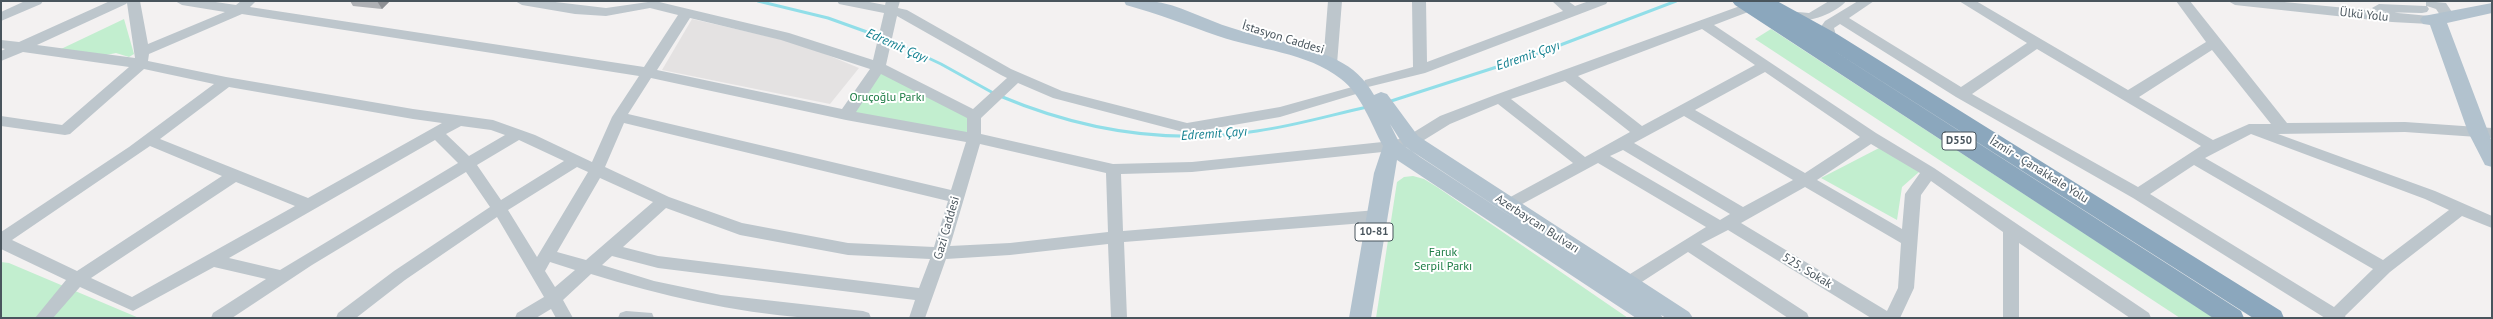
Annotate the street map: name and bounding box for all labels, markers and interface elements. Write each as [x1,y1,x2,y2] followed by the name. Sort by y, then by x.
[2339,5,2389,25] street label: Ülkü Yolu
[1240,19,1326,57] street label: İstasyon Caddesi
[864,25,930,67] water label: Edremit Çayı
[1494,38,1562,74] water label: Edremit Çayı
[849,91,925,105] park label: Oruçoğlu Parkı
[1180,124,1248,144] water label: Edremit Çayı
[1942,132,1976,150] road number: D550
[1987,134,2091,206] street label: İzmir - Çanakkale Yolu
[1492,192,1582,256] street label: Azerbaycan Bulvarı
[931,195,963,261] street label: Gazi Caddesi
[1355,223,1393,241] road number: 10-81
[1414,246,1472,274] park label: Faruk Serpil Parkı
[1779,250,1835,292] street label: 525. Sokak

